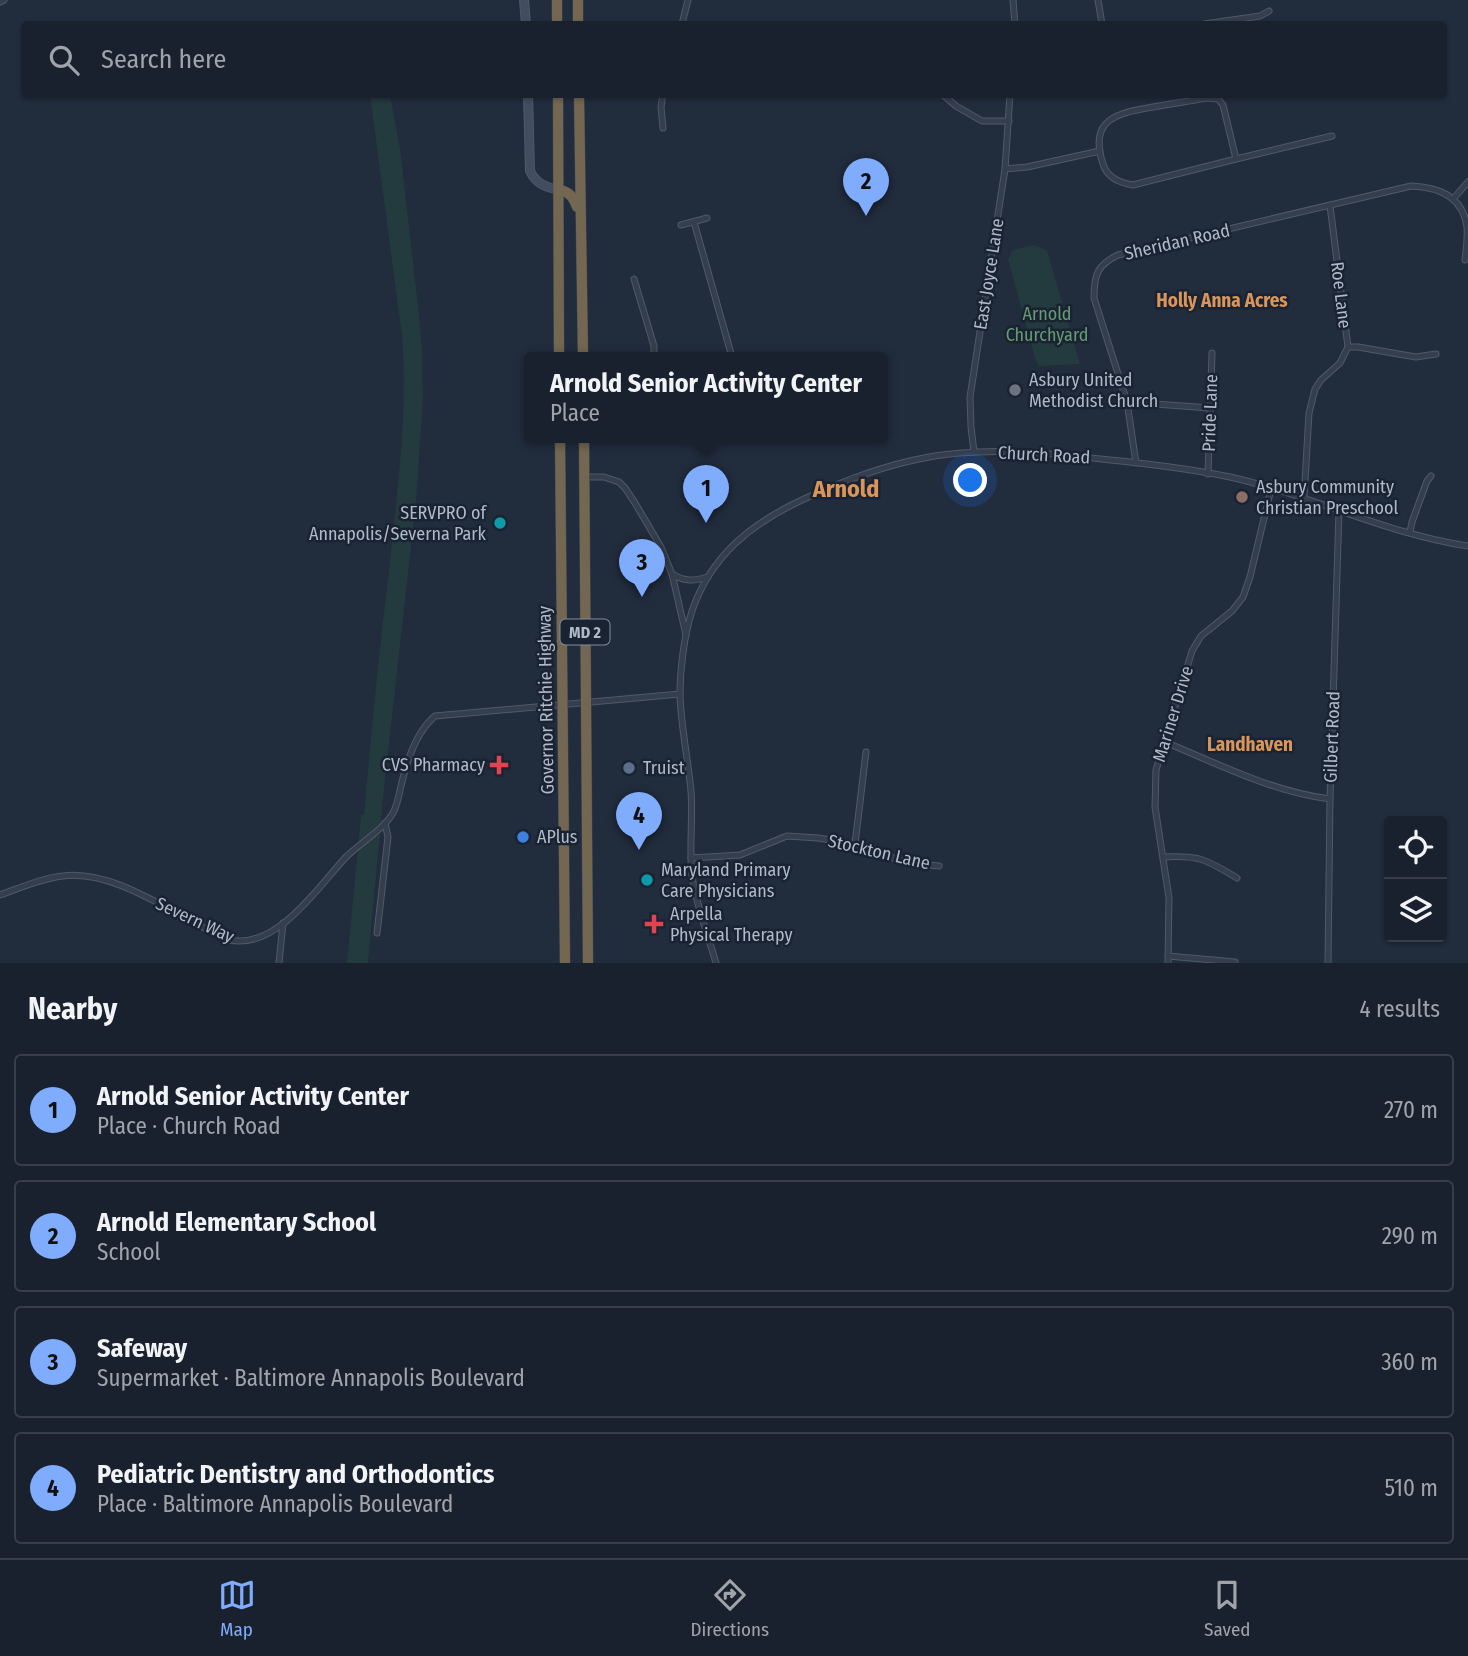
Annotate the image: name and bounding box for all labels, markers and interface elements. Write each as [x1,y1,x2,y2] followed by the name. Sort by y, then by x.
[21,21,1447,98] search box
[45,41,83,79] icon: search
[101,44,226,75] text: Search here
[843,158,889,216] pin: 2
[969,217,1009,331] street label: East Joyce Lane
[1122,219,1232,265] street label: Sheridan Road
[1326,260,1356,330] street label: Roe Lane
[1156,289,1288,312] district label: Holly Anna Acres
[1006,303,1088,346] park label: Arnold Churchyard
[524,352,888,443] popup
[550,368,862,399] text: Arnold Senior Activity Center
[1029,369,1158,412] place label: Asbury United Methodist Church
[1198,374,1222,452] street label: Pride Lane
[1007,382,1023,398] marker: Asbury United Methodist Church
[550,399,600,427] text: Place
[997,442,1091,468] street label: Church Road
[953,463,987,497] your location
[683,465,729,523] pin: 1
[812,475,879,503] district label: Arnold
[1256,476,1398,519] place label: Asbury Community Christian Preschool
[1234,489,1250,505] marker: Asbury Community Christian Preschool
[309,502,487,545] place label: SERVPRO of Annapolis/Severna Park
[492,515,508,531] marker: SERVPRO of Annapolis/Severna Park
[619,539,665,597] pin: 3
[533,606,559,794] street label: Governor Ritchie Highway
[560,620,610,645] road number: MD 2
[1148,663,1198,765] street label: Mariner Drive
[1319,691,1345,783] street label: Gilbert Road
[1207,733,1293,756] district label: Landhaven
[382,754,485,776] place label: CVS Pharmacy
[491,757,507,773] marker: CVS Pharmacy
[643,757,685,779] place label: Truist
[621,760,637,776] marker: Truist
[616,792,662,850] pin: 4
[1384,816,1447,942] map controls
[1384,816,1447,879] button: locate
[537,826,578,848] place label: APlus
[515,829,531,845] marker: APlus
[826,830,932,874] street label: Stockton Lane
[661,859,791,902] place label: Maryland Primary Care Physicians
[639,872,655,888] marker: Maryland Primary Care Physicians
[1384,879,1447,942] button: layers
[152,892,238,948] street label: Severn Way
[670,903,792,946] place label: Arpella Physical Therapy
[644,914,664,934] marker: Arpella Physical Therapy
[28,991,117,1027] text: Nearby
[1359,995,1440,1023] text: 4 results
[97,1081,409,1112] text: Arnold Senior Activity Center
[48,1096,58,1124] text: 1
[1384,1096,1438,1124] text: 270 m
[97,1112,281,1140] text: Place · Church Road
[97,1207,376,1238] text: Arnold Elementary School
[48,1222,58,1250] text: 2
[1382,1222,1438,1250] text: 290 m
[97,1238,161,1266] text: School
[97,1333,187,1364] text: Safeway
[48,1348,58,1376] text: 3
[1381,1348,1438,1376] text: 360 m
[97,1364,525,1392] text: Supermarket · Baltimore Annapolis Boulevard
[97,1459,495,1490] text: Pediatric Dentistry and Orthodontics
[47,1474,59,1502] text: 4
[1385,1474,1438,1502] text: 510 m
[97,1490,453,1518] text: Place · Baltimore Annapolis Boulevard
[218,1576,256,1641] tab: Map
[691,1576,769,1641] tab: Directions
[1204,1576,1250,1641] tab: Saved

